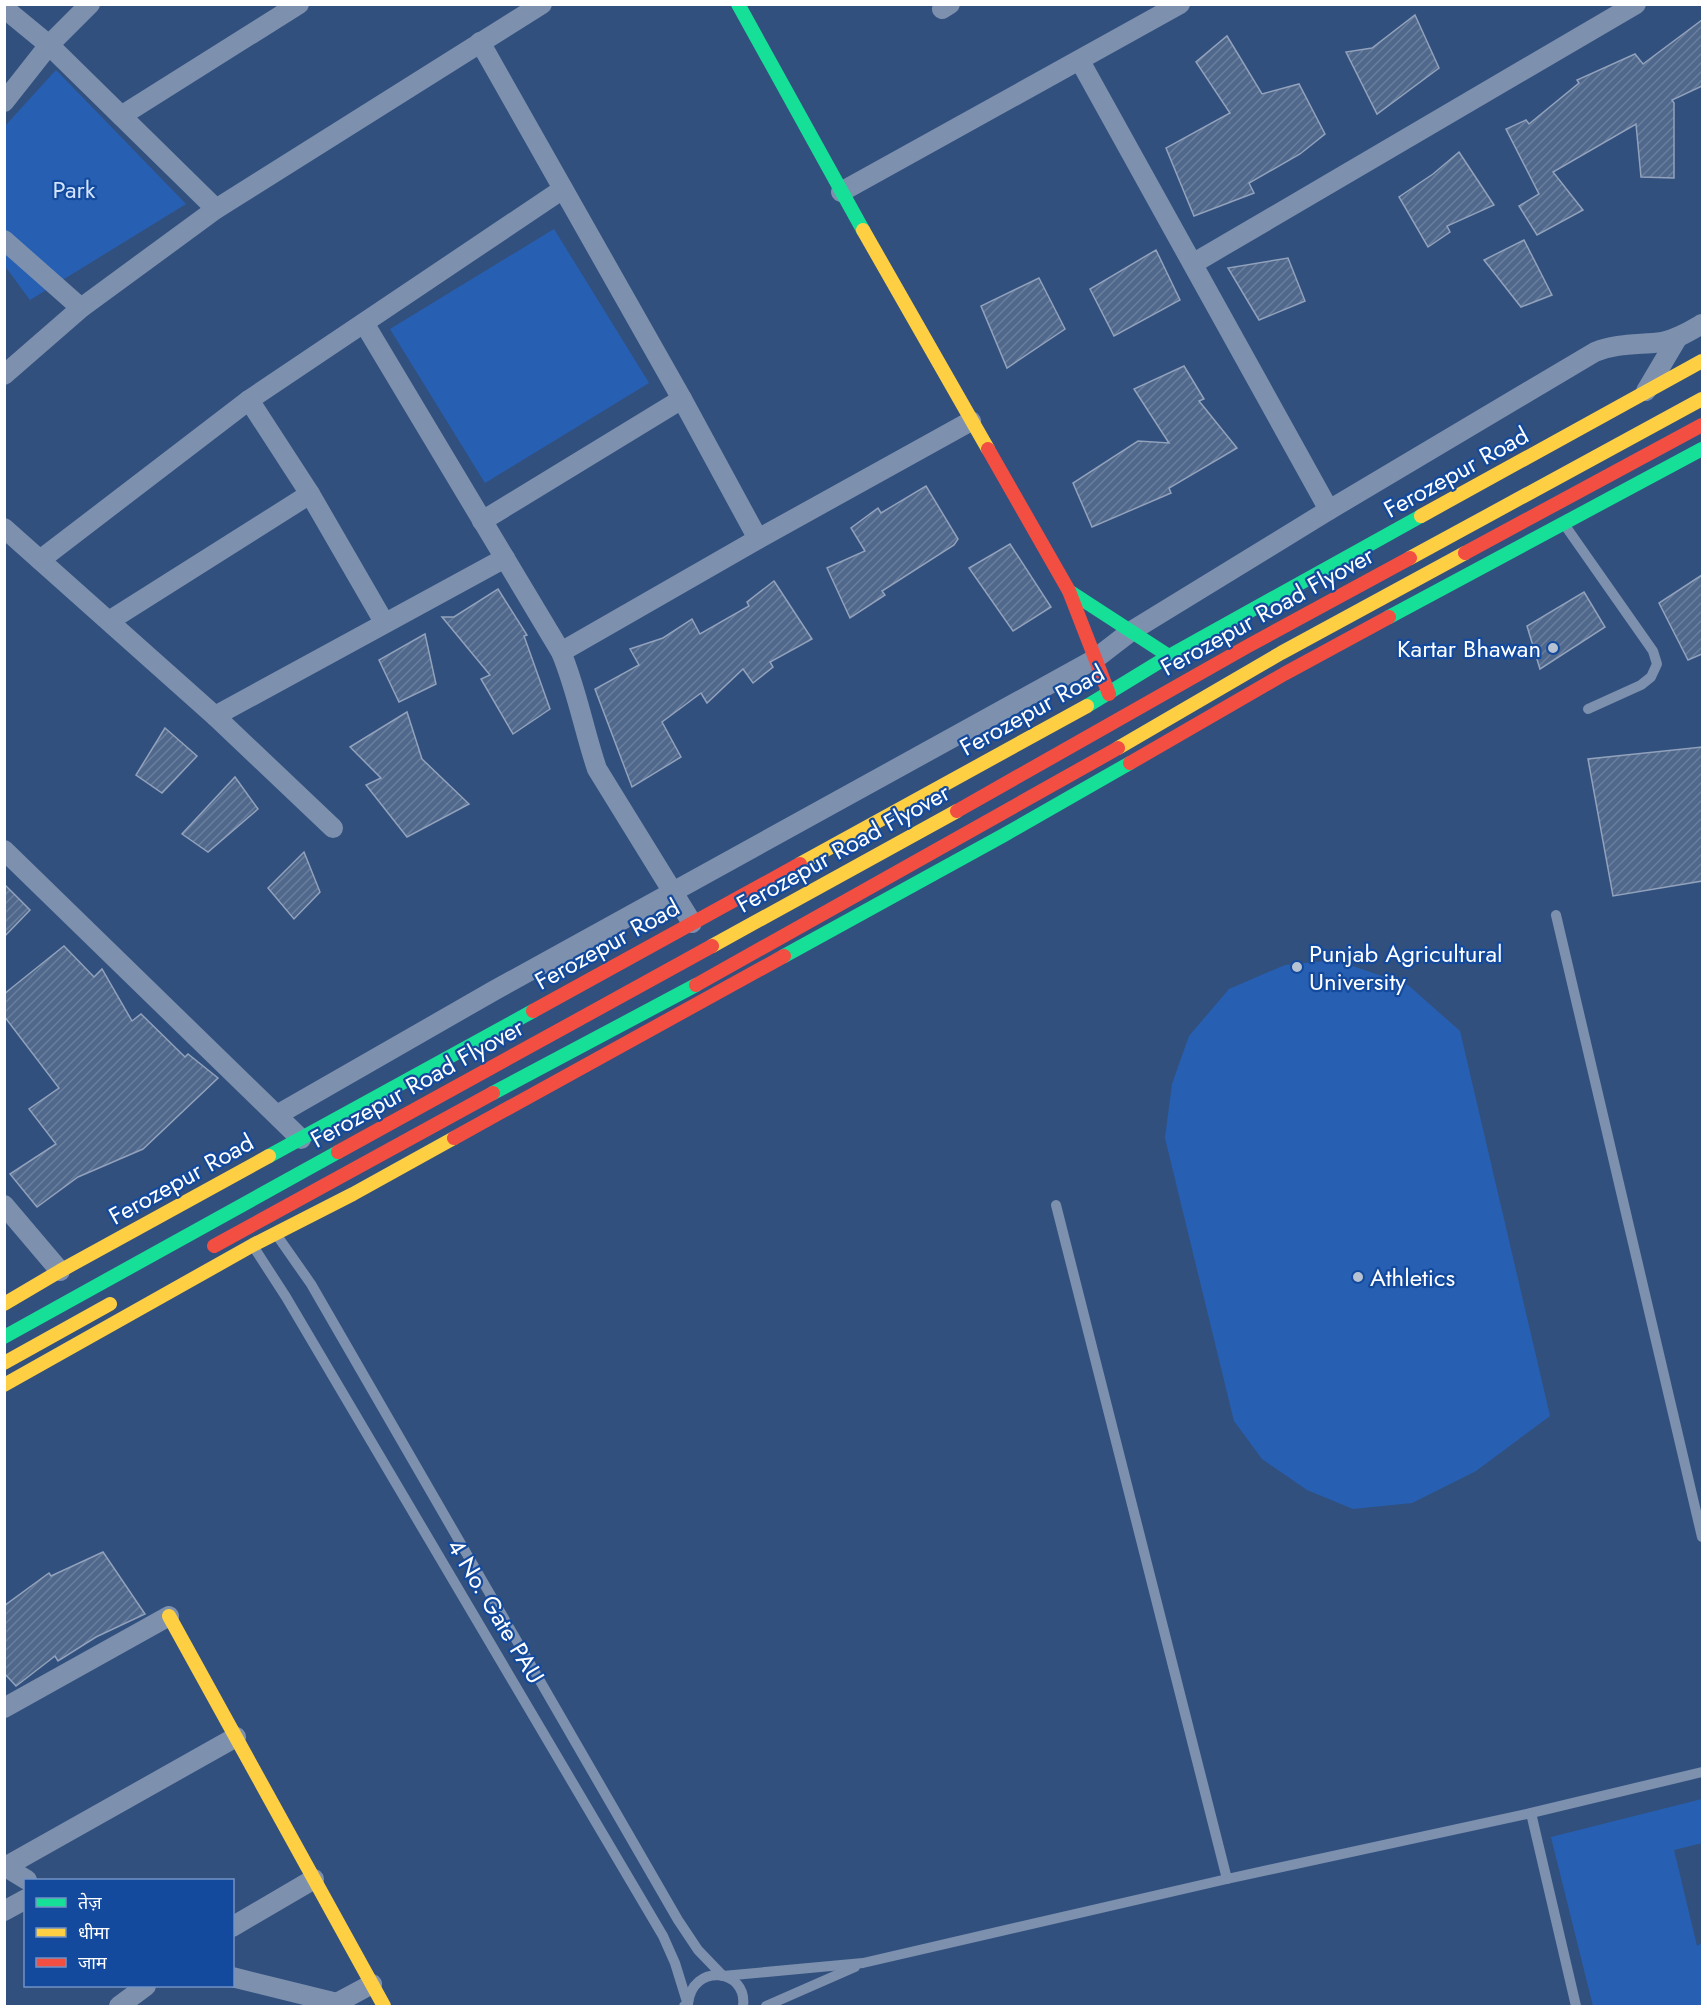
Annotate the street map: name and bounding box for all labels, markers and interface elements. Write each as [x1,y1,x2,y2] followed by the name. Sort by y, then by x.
[53,172,96,207] park label: Park
[1377,418,1535,526] street label: Ferozepur Road
[1154,537,1381,684] street label: Ferozepur Road Flyover
[1397,631,1541,666] place label: Kartar Bhawan
[1546,641,1560,655] marker: Kartar Bhawan
[953,656,1111,764] street label: Ferozepur Road
[730,774,957,921] street label: Ferozepur Road Flyover
[528,890,686,998] street label: Ferozepur Road
[1309,936,1503,999] place label: Punjab Agricultural University
[1290,960,1304,974] marker: Punjab Agricultural University
[304,1009,531,1156] street label: Ferozepur Road Flyover
[102,1125,260,1233] street label: Ferozepur Road
[1370,1260,1455,1295] place label: Athletics
[1351,1270,1365,1284] marker: Athletics
[439,1532,553,1690] street label: 4 No. Gate PAU
[24,1879,234,1987] legend
[78,1890,102,1916] text: तेज़
[78,1920,109,1946] text: धीमा
[78,1950,108,1976] text: जाम

